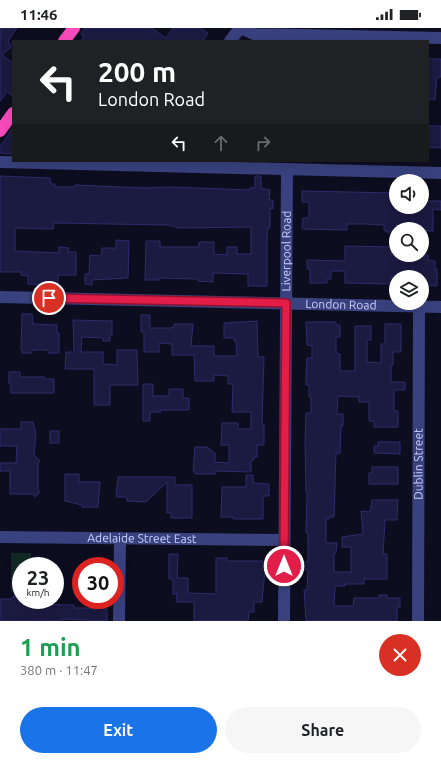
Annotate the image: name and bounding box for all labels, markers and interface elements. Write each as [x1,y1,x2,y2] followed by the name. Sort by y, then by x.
[20,6,58,23] text: 11:46
[32,56,84,108] icon: left
[98,56,176,87] text: 200 m
[98,89,205,109] text: London Road
[168,132,190,154] icon: left
[210,132,232,154] icon: ahead
[252,132,274,154] icon: right
[389,174,429,310] map controls
[389,174,429,214] button: sound
[279,211,293,291] street label: Liverpool Road
[389,222,429,262] button: search
[389,270,429,310] button: layers
[32,281,66,315] pin
[38,287,60,309] icon: arrive
[305,297,377,312] street label: London Road
[411,428,425,500] street label: Dublin Street
[87,531,197,545] street label: Adelaide Street East
[263,545,305,587] position arrow
[72,557,124,609] speed limit sign: 30
[27,566,49,589] text: 23
[26,587,50,598] text: km/h
[20,634,81,661] text: 1 min
[379,634,421,676] button: close
[20,663,98,677] text: 380 m · 11:47
[20,707,217,753] button: Exit
[225,707,421,753] button: Share

